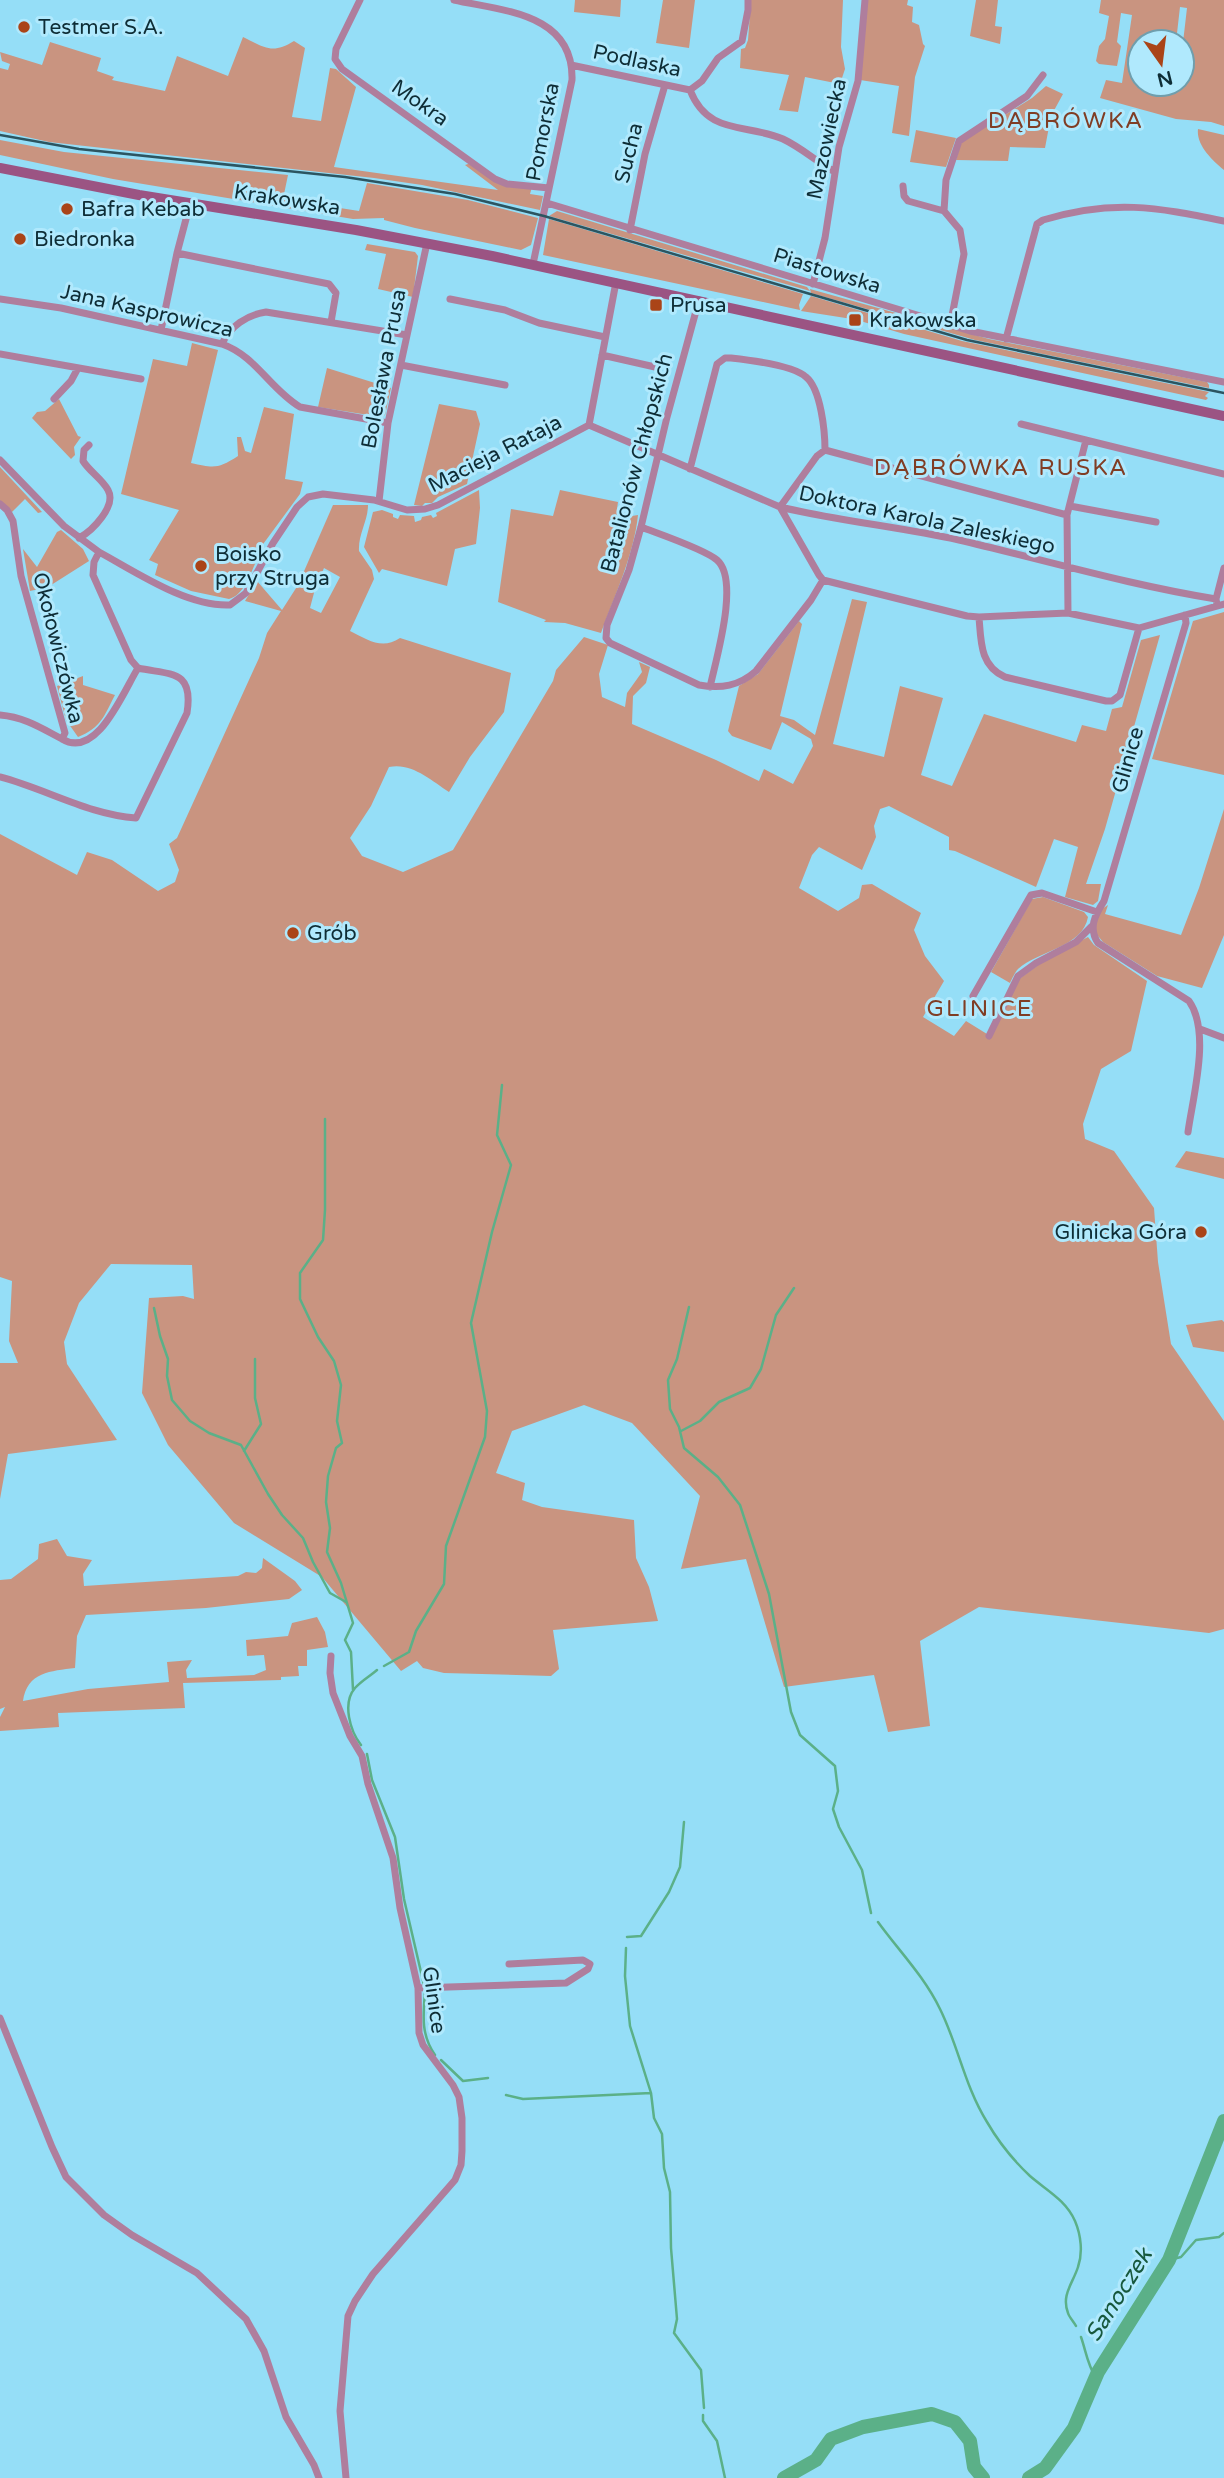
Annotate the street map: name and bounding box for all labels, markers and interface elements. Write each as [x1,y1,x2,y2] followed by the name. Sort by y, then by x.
[38,15,164,40] place label: Testmer S.A.
[16,19,32,35] marker: Testmer S.A.
[1126,28,1196,98] north arrow
[590,39,684,83] street label: Podlaska
[1155,66,1175,91] text: N
[387,74,453,132] street label: Mokra
[802,76,852,202] street label: Mazowiecka
[521,81,565,183] street label: Pomorska
[988,107,1144,135] district label: DĄBRÓWKA
[609,120,649,186] street label: Sucha
[232,179,342,221] street label: Krakowska
[81,197,205,222] place label: Bafra Kebab
[59,201,75,217] marker: Bafra Kebab
[34,227,135,252] place label: Biedronka
[12,231,28,247] marker: Biedronka
[770,243,884,299] street label: Piastowska
[58,279,236,343] street label: Jana Kasprowicza
[356,287,412,451] street label: Bolesława Prusa
[670,293,727,318] place label: Prusa
[648,297,664,313] marker: Prusa
[869,308,977,333] place label: Krakowska
[847,312,863,328] marker: Krakowska
[596,351,678,575] street label: Batalionów Chłopskich
[424,410,566,498] street label: Macieja Rataja
[874,454,1128,482] district label: DĄBRÓWKA RUSKA
[797,481,1057,559] street label: Doktora Karola Zaleskiego
[215,542,330,591] place label: Boisko przy Struga
[193,558,209,574] marker: Boisko przy Struga
[27,570,89,726] street label: Okołowiczówka
[1107,724,1149,796] street label: Glinice
[307,921,357,946] place label: Grób
[285,925,301,941] marker: Grób
[927,995,1033,1023] district label: GLINICE
[1054,1220,1187,1245] place label: Glinicka Góra
[1193,1224,1209,1240] marker: Glinicka Góra
[417,1965,451,2035] street label: Glinice
[1079,2242,1159,2347] water label: Sanoczek

